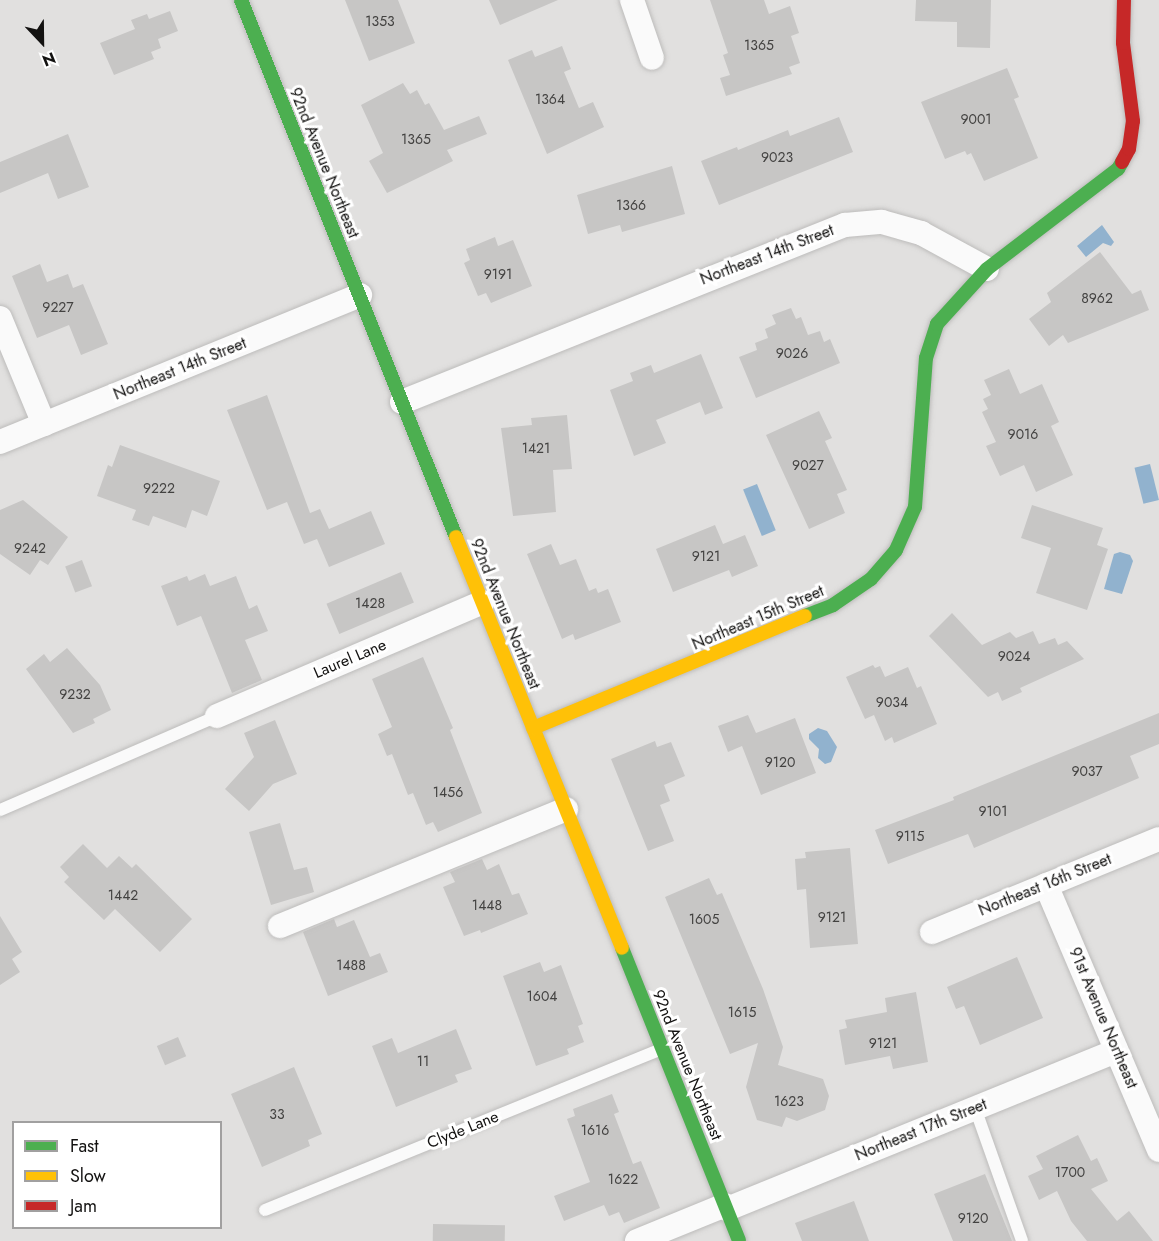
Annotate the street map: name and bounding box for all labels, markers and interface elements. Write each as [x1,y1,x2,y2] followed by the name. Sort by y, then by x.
[12,12,72,72] north arrow
[365,13,395,29] house number: 1353
[744,37,774,53] house number: 1365
[39,46,59,72] text: N
[285,85,363,241] street label: 92nd Avenue Northeast
[535,91,565,107] house number: 1364
[960,111,992,127] house number: 9001
[401,131,431,147] house number: 1365
[761,149,793,165] house number: 9023
[616,197,646,213] house number: 1366
[697,221,837,289] street label: Northeast 14th Street
[484,266,512,282] house number: 9191
[1081,290,1113,306] house number: 8962
[42,299,74,315] house number: 9227
[111,334,249,404] street label: Northeast 14th Street
[776,345,808,361] house number: 9026
[1008,426,1038,442] house number: 9016
[522,440,550,456] house number: 1421
[792,457,824,473] house number: 9027
[143,480,175,496] house number: 9222
[466,536,544,692] street label: 92nd Avenue Northeast
[14,540,46,556] house number: 9242
[692,548,720,564] house number: 9121
[689,582,827,654] street label: Northeast 15th Street
[355,595,385,611] house number: 1428
[311,635,389,683] street label: Laurel Lane
[998,648,1030,664] house number: 9024
[59,686,91,702] house number: 9232
[876,694,908,710] house number: 9034
[765,754,795,770] house number: 9120
[1071,763,1103,779] house number: 9037
[433,784,463,800] house number: 1456
[978,803,1008,819] house number: 9101
[896,828,924,844] house number: 9115
[976,850,1114,920] street label: Northeast 16th Street
[108,887,138,903] house number: 1442
[472,897,502,913] house number: 1448
[818,909,846,925] house number: 9121
[689,911,719,927] house number: 1605
[1065,945,1141,1091] street label: 91st Avenue Northeast
[336,957,366,973] house number: 1488
[648,987,726,1143] street label: 92nd Avenue Northeast
[527,988,557,1004] house number: 1604
[728,1004,756,1020] house number: 1615
[869,1035,897,1051] house number: 9121
[417,1053,429,1069] house number: 11
[774,1093,804,1109] house number: 1623
[852,1095,990,1165] street label: Northeast 17th Street
[269,1106,285,1122] house number: 33
[424,1107,502,1153] street label: Clyde Lane
[12,1121,222,1229] legend
[581,1122,609,1138] house number: 1616
[70,1133,99,1159] text: Fast
[70,1163,106,1189] text: Slow
[1055,1164,1085,1180] house number: 1700
[608,1171,638,1187] house number: 1622
[70,1193,97,1219] text: Jam
[958,1210,988,1226] house number: 9120

